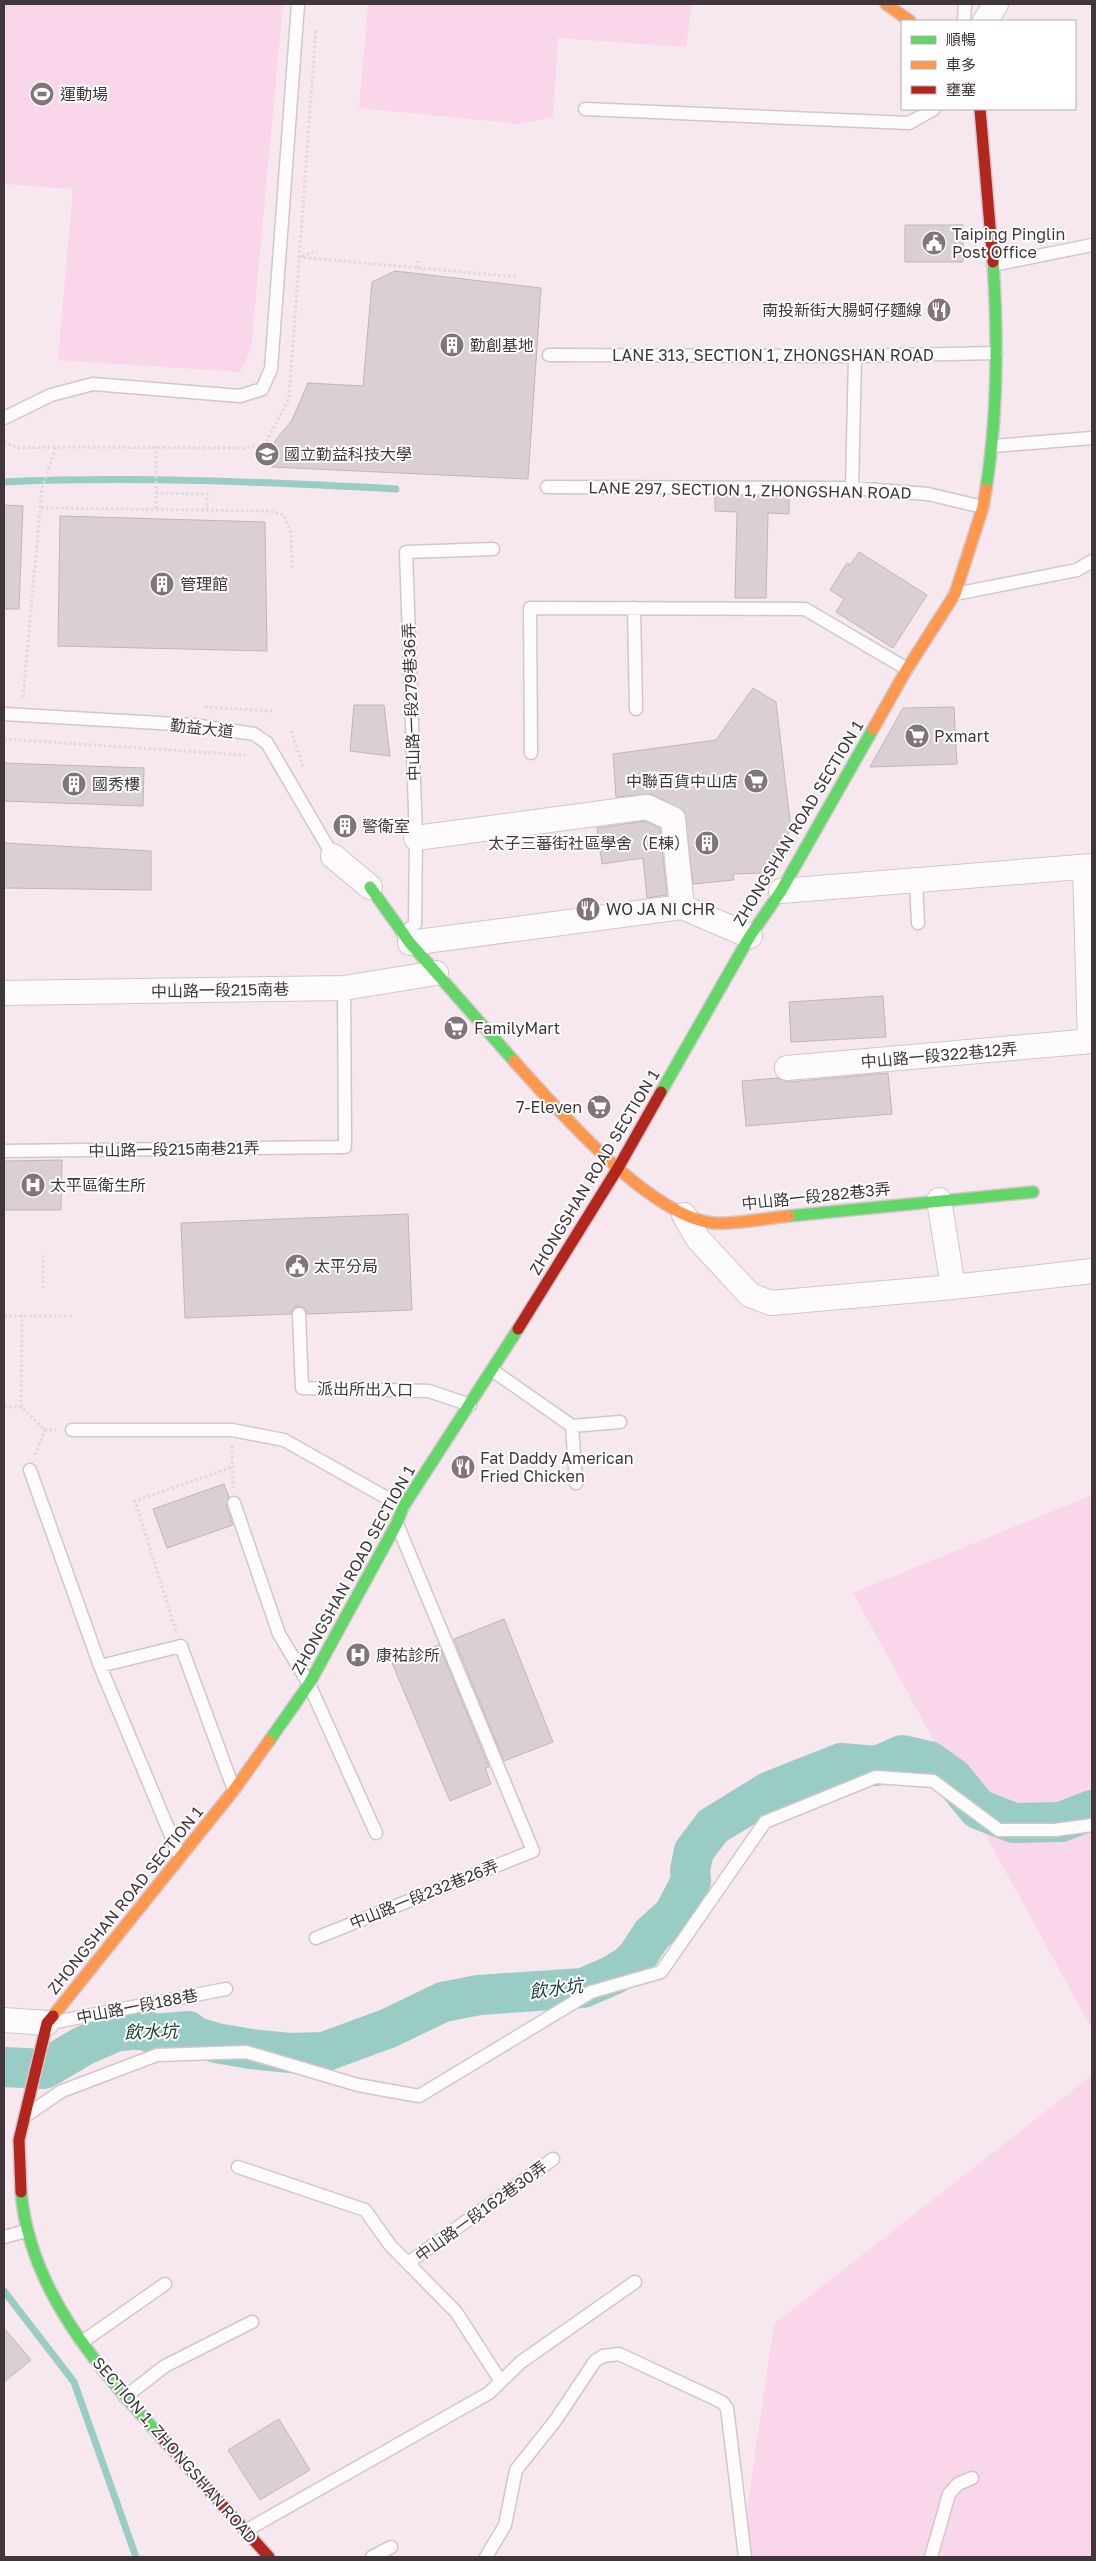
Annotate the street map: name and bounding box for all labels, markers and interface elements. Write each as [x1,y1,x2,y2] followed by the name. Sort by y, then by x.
[901,20,1076,110] legend
[946,30,976,48] text: 順暢
[946,55,976,73] text: 車多
[946,80,976,98] text: 壅塞
[29,81,55,107] sports icon: 運動場
[60,84,108,104] place label: 運動場
[952,224,1065,262] place label: Taiping Pinglin Post Office
[921,230,947,256] public building icon: Taiping Pinglin Post Office
[926,297,952,323] restaurant icon: 南投新街大腸蚵仔麵線
[762,300,922,320] place label: 南投新街大腸蚵仔麵線
[439,332,465,358] building icon: 勤創基地
[470,335,534,355] place label: 勤創基地
[612,345,934,365] street label: LANE 313, SECTION 1, ZHONGSHAN ROAD
[254,441,280,467] school or university icon: 國立勤益科技大學
[284,444,412,464] place label: 國立勤益科技大學
[588,477,912,503] street label: LANE 297, SECTION 1, ZHONGSHAN ROAD
[149,571,175,597] building icon: 管理館
[180,574,228,594] place label: 管理館
[398,622,424,782] street label: 中山路一段279巷36弄
[169,715,235,741] street label: 勤益大道
[729,717,867,929] street label: ZHONGSHAN ROAD SECTION 1
[904,723,930,749] supermarket icon: Pxmart
[934,726,990,746] place label: Pxmart
[743,768,769,794] supermarket icon: 中聯百貨中山店
[61,771,87,797] building icon: 國秀樓
[626,771,738,791] place label: 中聯百貨中山店
[92,774,140,794] place label: 國秀樓
[332,813,358,839] building icon: 警衛室
[362,816,410,836] place label: 警衛室
[694,830,720,856] building icon: 太子三蕃街社區學舍（E棟）
[488,833,690,853] place label: 太子三蕃街社區學舍（E棟）
[575,896,601,922] restaurant icon: WO JA NI CHR
[606,899,715,919] place label: WO JA NI CHR
[151,979,289,1001] street label: 中山路一段215南巷
[443,1015,469,1041] supermarket icon: FamilyMart
[474,1018,560,1038] place label: FamilyMart
[860,1038,1018,1072] street label: 中山路一段322巷12弄
[525,1066,663,1278] street label: ZHONGSHAN ROAD SECTION 1
[586,1094,612,1120] supermarket icon: 7-Eleven
[516,1097,582,1117] place label: 7-Eleven
[88,1138,260,1160] street label: 中山路一段215南巷21弄
[20,1172,46,1198] hospital icon: 太平區衛生所
[50,1175,146,1195] place label: 太平區衛生所
[741,1178,891,1214] street label: 中山路一段282巷3弄
[284,1253,310,1279] public building icon: 太平分局
[314,1256,378,1276] place label: 太平分局
[317,1378,413,1400] street label: 派出所出入口
[480,1448,634,1486] place label: Fat Daddy American Fried Chicken
[450,1454,476,1480] restaurant icon: Fat Daddy American Fried Chicken
[287,1462,419,1678] street label: ZHONGSHAN ROAD SECTION 1
[345,1642,371,1668] hospital icon: 康祐診所
[376,1645,440,1665] place label: 康祐診所
[43,1802,207,1998] street label: ZHONGSHAN ROAD SECTION 1
[347,1855,501,1933] street label: 中山路一段232巷26弄
[528,1973,587,2002] water label: 飲水坑
[75,1984,199,2028] street label: 中山路一段188巷
[124,2019,181,2042] water label: 飲水坑
[411,2156,551,2266] street label: 中山路一段162巷30弄
[89,2353,261,2547] street label: SECTION 1, ZHONGSHAN ROAD

